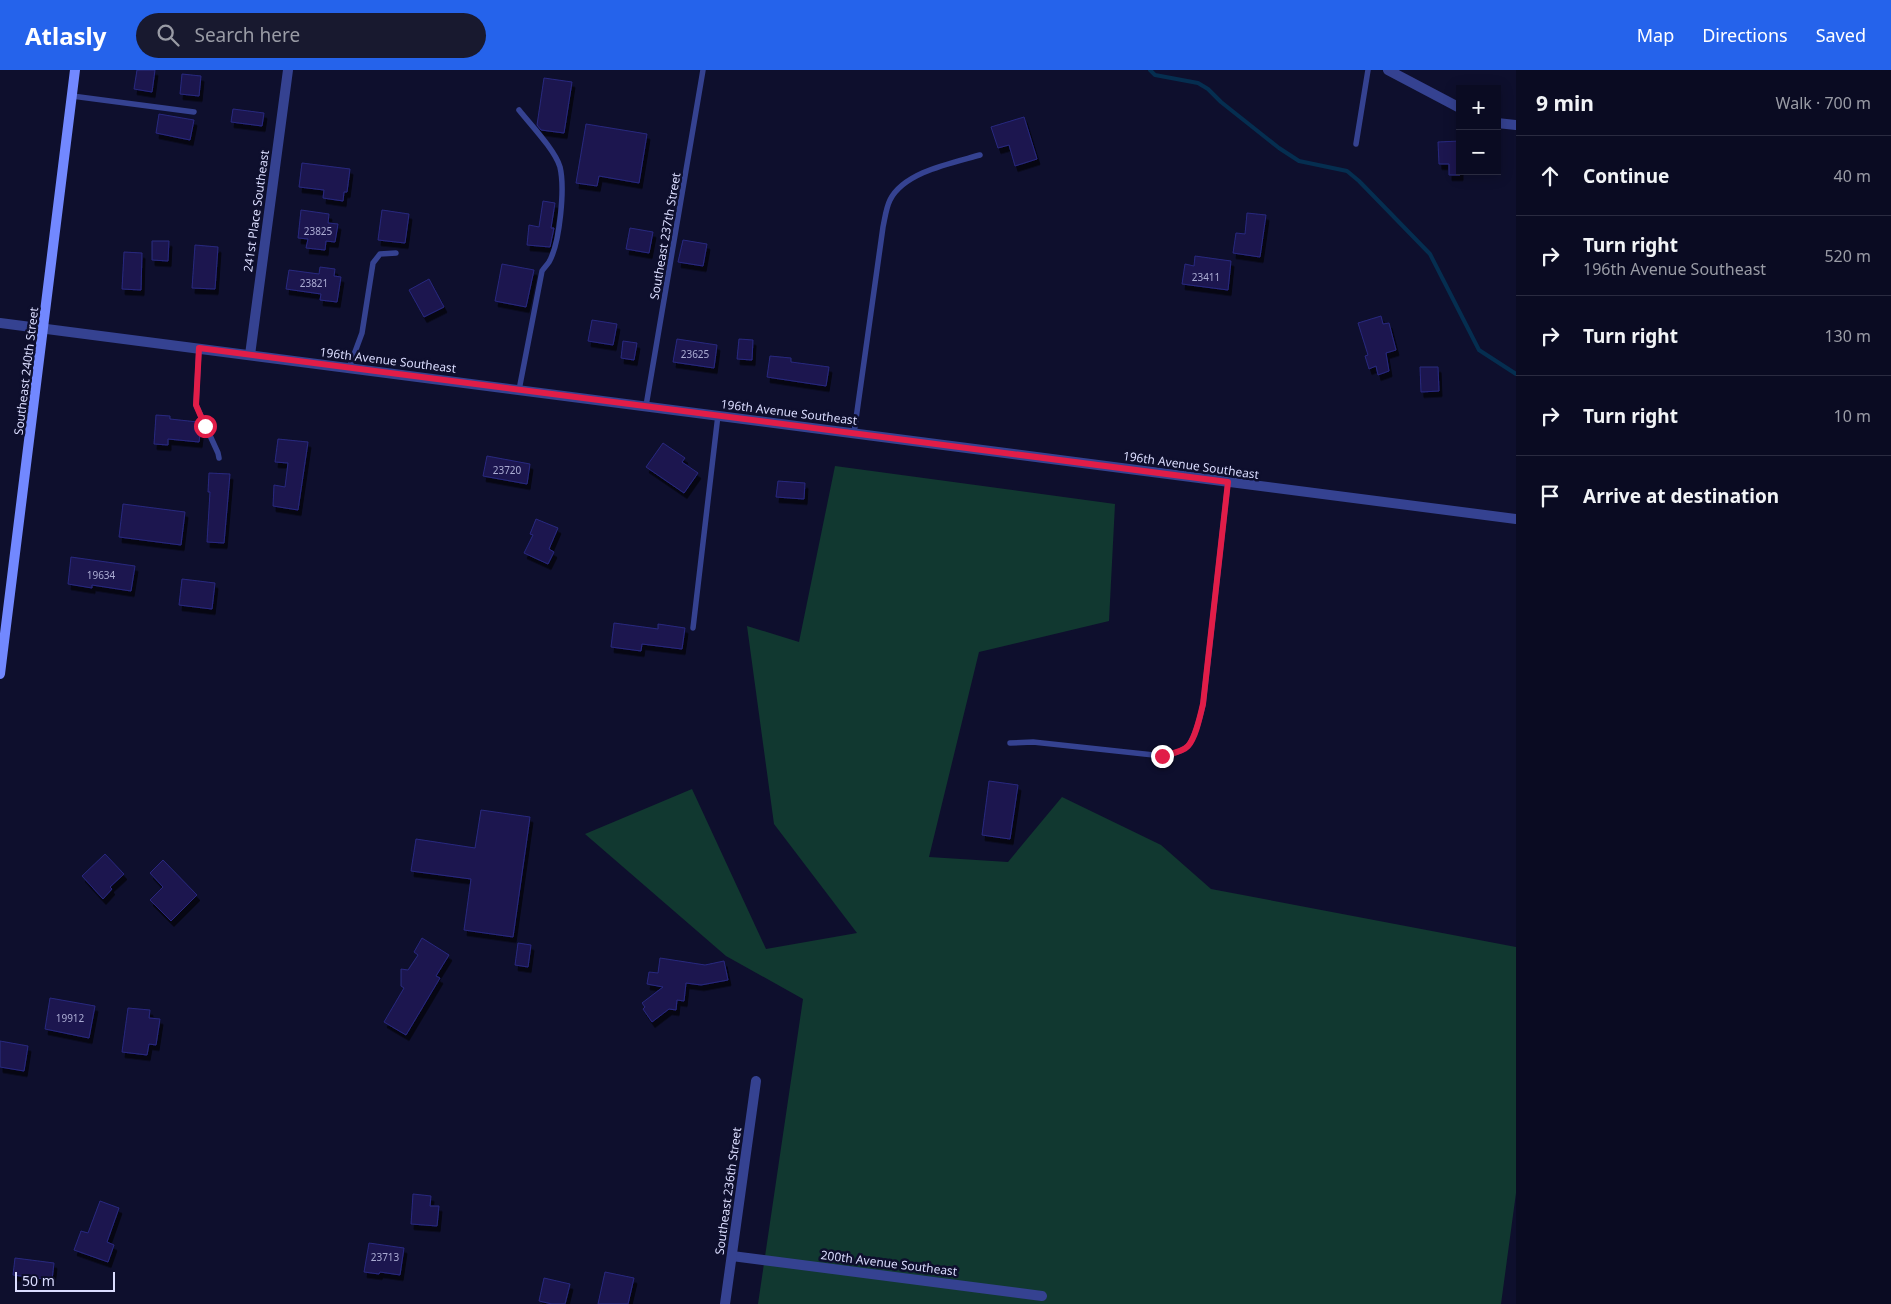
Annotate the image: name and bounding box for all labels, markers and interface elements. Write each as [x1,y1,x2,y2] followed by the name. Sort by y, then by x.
[136,13,486,58] search box
[25,19,106,52] text: Atlasly
[154,21,182,49] icon: search
[194,22,300,48] text: Search here
[1637,23,1674,47] text: Map
[1702,23,1788,47] text: Directions
[1816,23,1866,47] text: Saved
[1456,85,1501,175] map controls
[1456,85,1501,130] button: +
[1536,89,1594,117] text: 9 min
[1776,92,1871,114] text: Walk · 700 m
[1456,130,1501,175] button: −
[239,148,273,273] street label: 241st Place Southeast
[1536,162,1564,190] icon: ahead
[1583,163,1669,189] text: Continue
[1834,165,1871,187] text: 40 m
[645,171,685,301] street label: Southeast 237th Street
[304,224,333,238] house number: 23825
[1583,232,1678,258] text: Turn right
[1536,242,1564,270] icon: right
[1824,245,1871,267] text: 520 m
[1583,258,1766,280] text: 196th Avenue Southeast
[1192,270,1220,284] house number: 23411
[300,276,328,290] house number: 23821
[10,305,42,436] street label: Southeast 240th Street
[1536,322,1564,350] icon: right
[1583,323,1678,349] text: Turn right
[1824,325,1871,347] text: 130 m
[319,343,458,377] street label: 196th Avenue Southeast
[681,347,710,361] house number: 23625
[720,395,859,429] street label: 196th Avenue Southeast
[1536,402,1564,430] icon: right
[1583,403,1678,429] text: Turn right
[1834,405,1871,427] text: 10 m
[194,415,217,438] route start
[1122,447,1261,483] street label: 196th Avenue Southeast
[493,463,522,477] house number: 23720
[1536,482,1564,510] icon: arrive
[1583,483,1779,509] text: Arrive at destination
[87,568,116,582] house number: 19634
[1151,745,1174,768] route end
[56,1011,85,1025] house number: 19912
[711,1125,745,1256] street label: Southeast 236th Street
[820,1246,959,1280] street label: 200th Avenue Southeast
[371,1250,400,1264] house number: 23713
[15,1269,115,1292] scale bar
[22,1271,55,1290] text: 50 m

